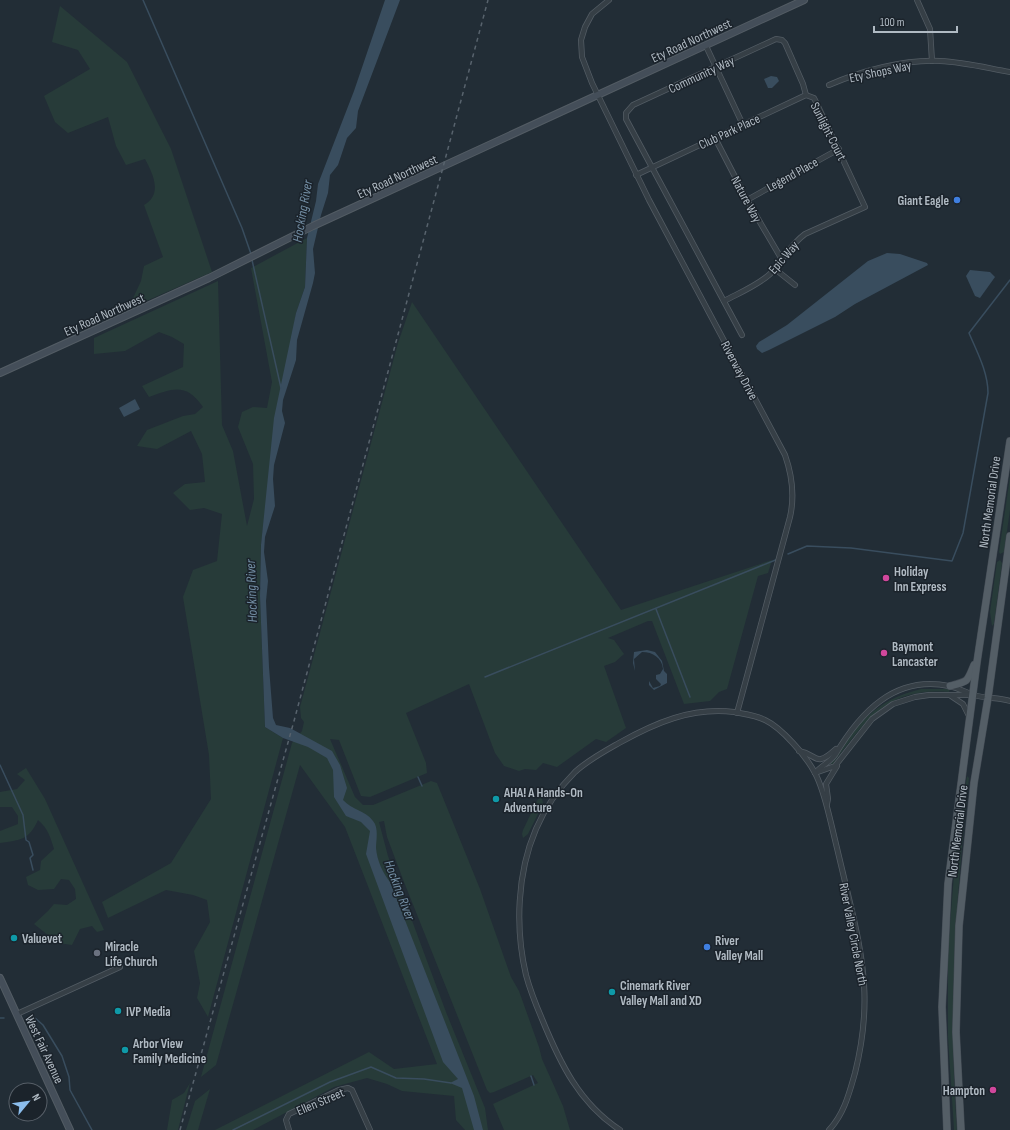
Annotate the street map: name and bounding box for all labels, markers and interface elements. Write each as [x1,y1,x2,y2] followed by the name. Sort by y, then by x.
[874,8,957,34] scale bar
[649,15,734,66] street label: Ety Road Northwest
[880,15,905,30] text: 100 m
[666,53,737,97] street label: Community Way
[848,58,913,86] street label: Ety Shops Way
[807,100,850,163] street label: Sunlight Court
[696,111,763,153] street label: Club Park Place
[355,151,440,202] street label: Ety Road Northwest
[764,154,821,196] street label: Legend Place
[727,174,765,225] street label: Nature Way
[289,177,317,244] water label: Hocking River
[898,193,949,209] place label: Giant Eagle
[952,195,962,205] marker: Giant Eagle
[765,238,802,277] street label: Epic Way
[62,290,147,340] street label: Ety Road Northwest
[717,338,761,403] street label: Riverway Drive
[976,455,1004,549] street label: North Memorial Drive
[242,558,261,623] water label: Hocking River
[894,564,946,595] place label: Holiday Inn Express
[881,573,891,583] marker: Holiday Inn Express
[892,639,938,670] place label: Baymont Lancaster
[879,648,889,658] marker: Baymont Lancaster
[944,784,972,878] street label: North Memorial Drive
[503,785,583,816] place label: AHA! A Hands-On Adventure
[491,794,501,804] marker: AHA! A Hands-On Adventure
[380,858,419,924] water label: Hocking River
[835,881,871,987] street label: River Valley Circle North
[22,931,63,947] place label: Valuevet
[9,933,19,943] marker: Valuevet
[715,933,764,964] place label: River Valley Mall
[105,939,158,970] place label: Miracle Life Church
[702,942,712,952] marker: River Valley Mall
[92,948,102,958] marker: Miracle Life Church
[620,978,702,1009] place label: Cinemark River Valley Mall and XD
[607,987,617,997] marker: Cinemark River Valley Mall and XD
[126,1004,171,1020] place label: IVP Media
[113,1006,123,1016] marker: IVP Media
[21,1013,67,1086] street label: West Fair Avenue
[132,1036,207,1067] place label: Arbor View Family Medicine
[120,1045,130,1055] marker: Arbor View Family Medicine
[8,1082,48,1122] north arrow
[943,1083,985,1099] place label: Hampton
[294,1085,347,1119] street label: Ellen Street
[988,1085,998,1095] marker: Hampton
[29,1092,43,1103] text: N

